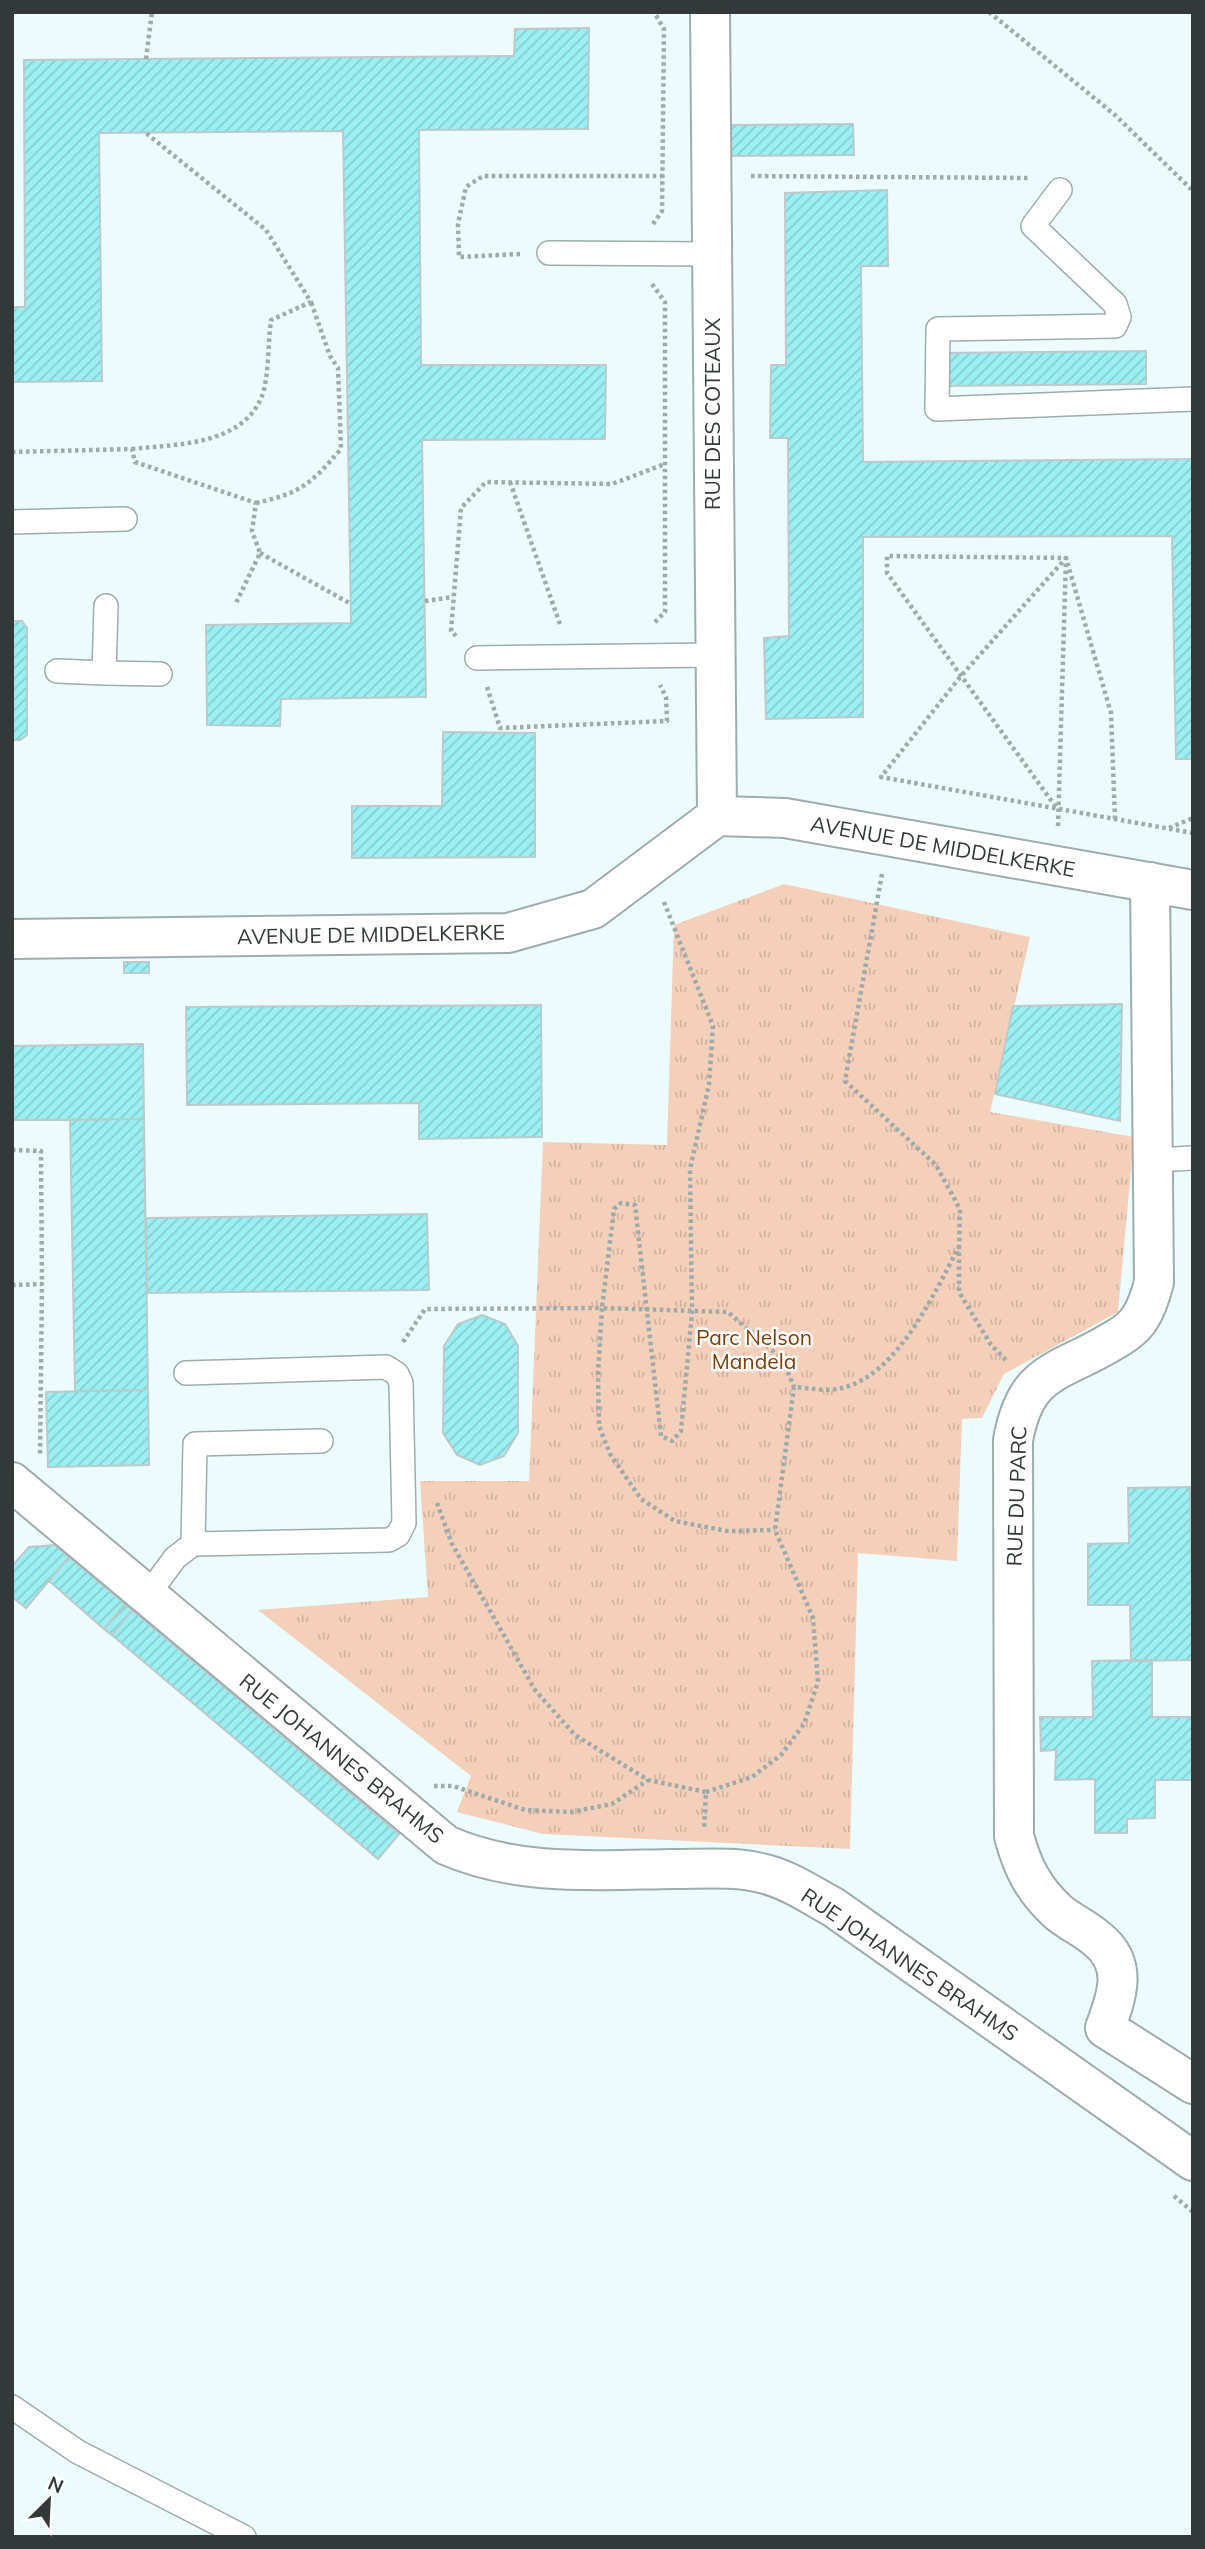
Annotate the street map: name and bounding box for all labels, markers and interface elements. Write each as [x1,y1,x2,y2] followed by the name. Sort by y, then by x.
[699,318,725,510] street label: RUE DES COTEAUX
[809,810,1077,882] street label: AVENUE DE MIDDELKERKE
[237,919,505,949] street label: AVENUE DE MIDDELKERKE
[696,1324,812,1374] park label: Parc Nelson Mandela
[1001,1425,1031,1567] street label: RUE DU PARC
[234,1667,450,1849] street label: RUE JOHANNES BRAHMS
[797,1882,1023,2046] street label: RUE JOHANNES BRAHMS
[14,2465,84,2535] north arrow
[44,2471,67,2498] text: N

